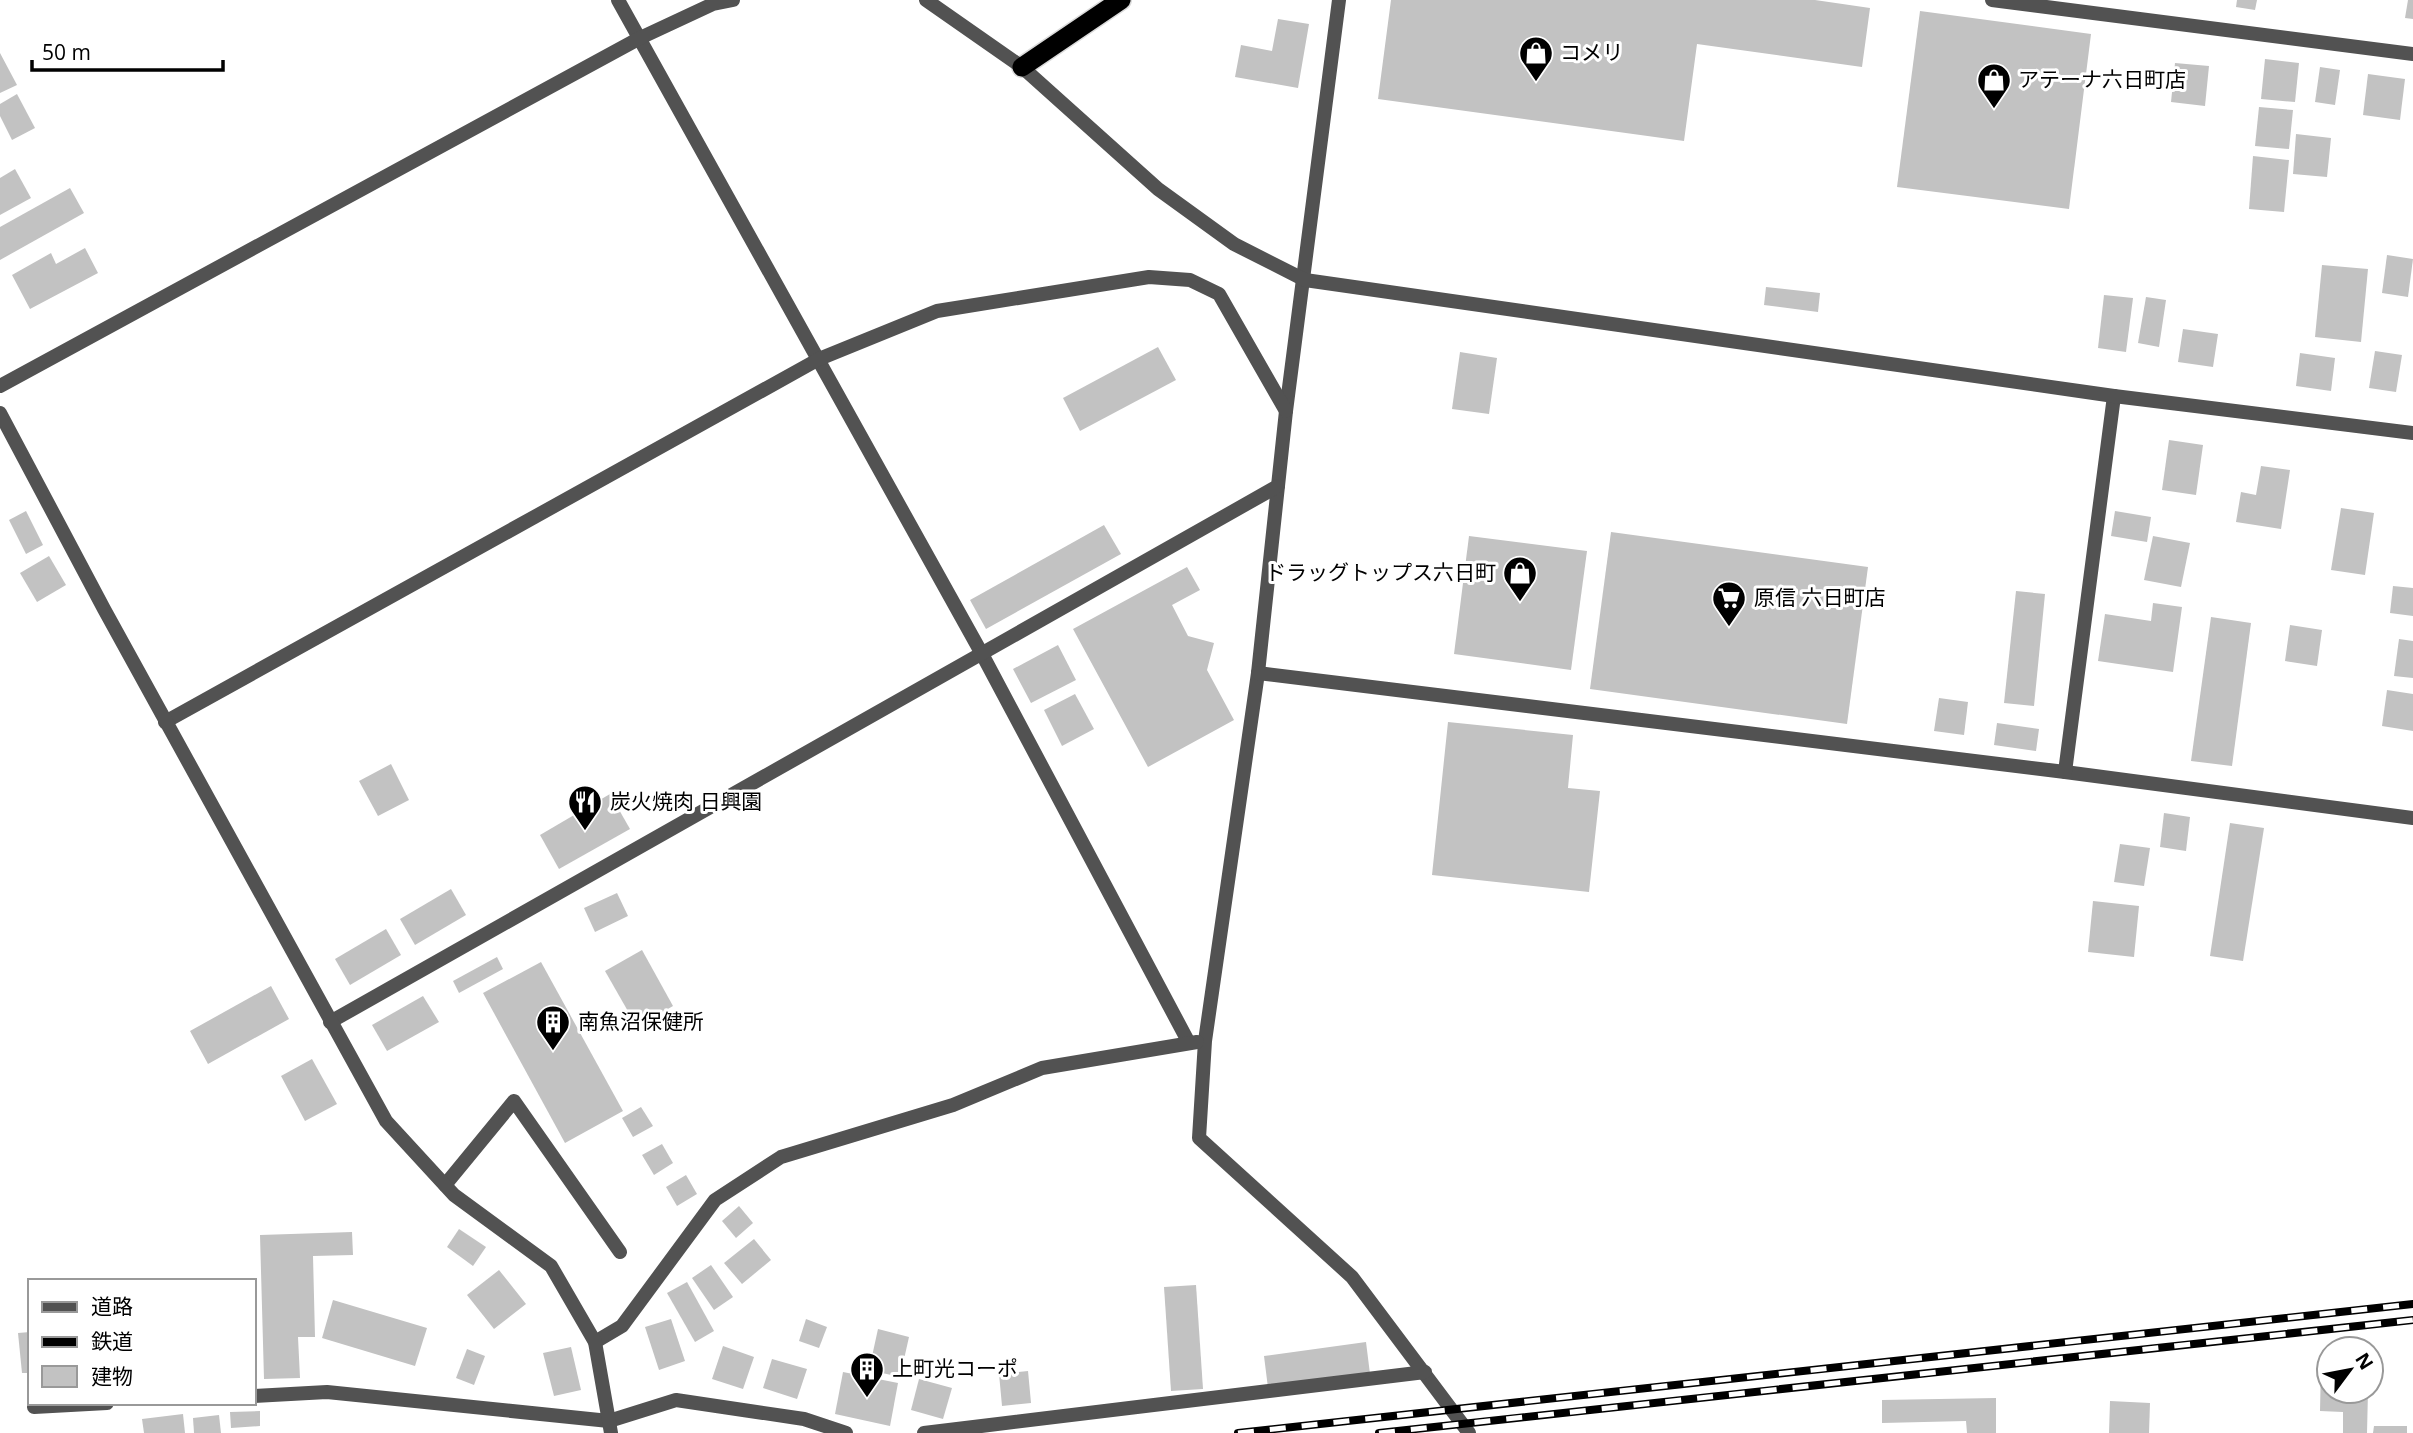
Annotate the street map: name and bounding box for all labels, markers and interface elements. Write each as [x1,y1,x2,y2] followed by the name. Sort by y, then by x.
[32,28,222,72] scale bar
[1517,34,1555,83] shop icon: コメリ
[42,38,91,66] text: 50 m
[1560,38,1623,66] place label: コメリ
[1975,61,2013,110] shop icon: アテーナ六日町店
[2018,65,2186,93] place label: アテーナ六日町店
[1501,554,1539,603] shop icon: ドラッグトップス六日町
[1265,558,1496,586] place label: ドラッグトップス六日町
[1710,579,1748,628] supermarket icon: 原信 六日町店
[1754,583,1885,611] place label: 原信 六日町店
[566,783,604,832] restaurant icon: 炭火焼肉 日興園
[610,787,762,815] place label: 炭火焼肉 日興園
[534,1003,572,1052] building icon: 南魚沼保健所
[578,1007,704,1035] place label: 南魚沼保健所
[28,1279,256,1405] legend
[91,1292,133,1320] text: 道路
[91,1327,133,1355] text: 鉄道
[2315,1335,2385,1405] north arrow
[2349,1348,2380,1374] text: N
[848,1350,886,1399] building icon: 上町光コーポ
[892,1354,1018,1382] place label: 上町光コーポ
[91,1362,133,1390] text: 建物

